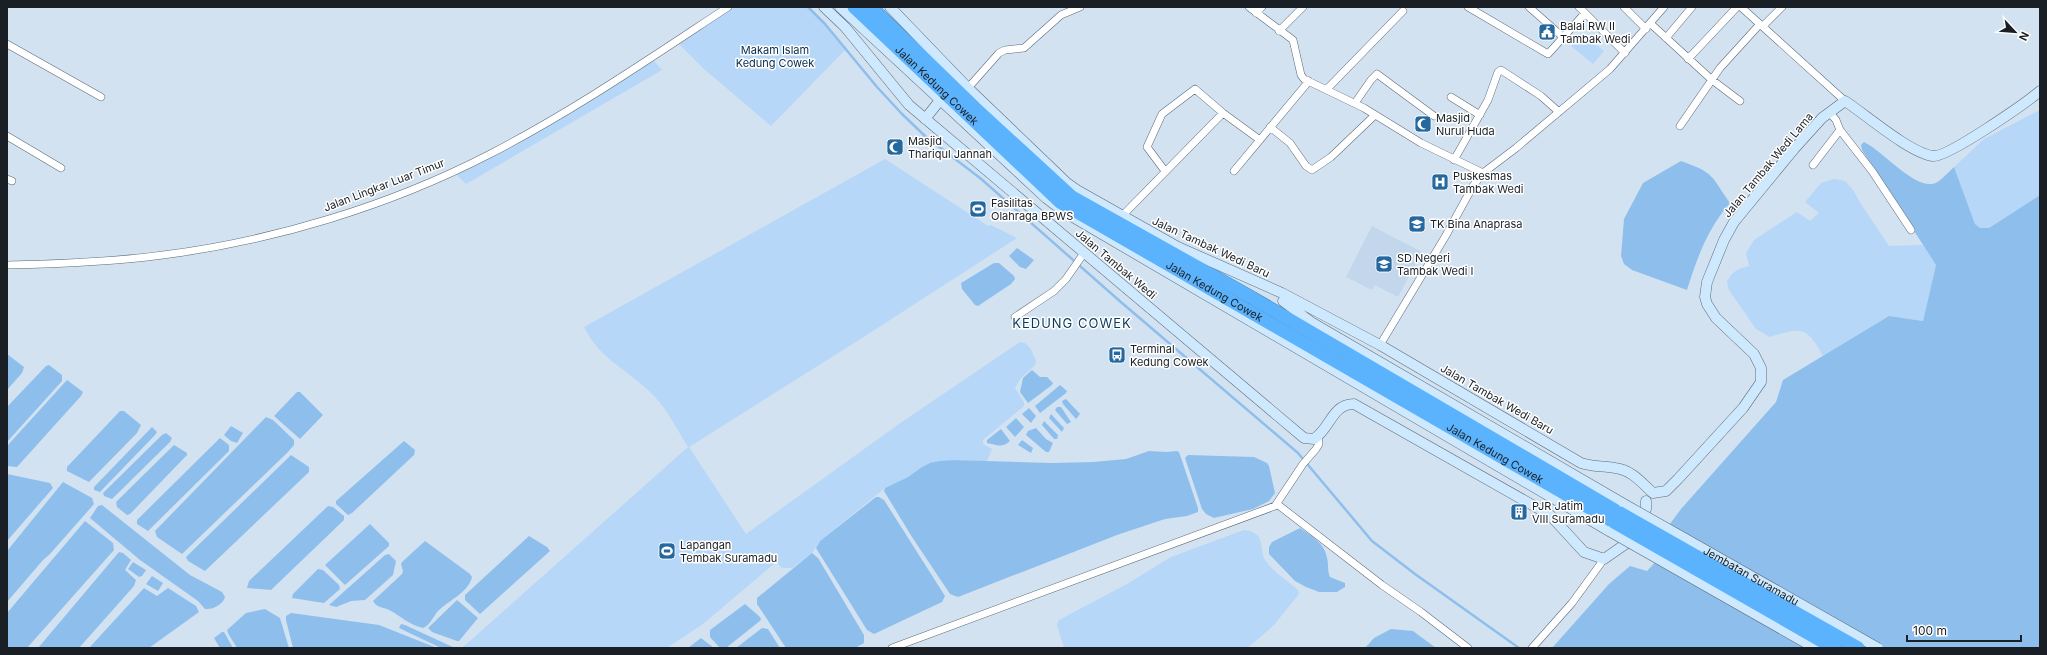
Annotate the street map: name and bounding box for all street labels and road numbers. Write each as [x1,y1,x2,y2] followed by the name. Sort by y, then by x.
[892,43,981,128] street label: Jalan Kedung Cowek
[1720,110,1816,220] street label: Jalan Tambak Wedi Lama
[321,155,447,215] street label: Jalan Lingkar Luar Timur
[1150,214,1272,280] street label: Jalan Tambak Wedi Baru
[1073,226,1159,302] street label: Jalan Tambak Wedi
[1163,258,1265,325] street label: Jalan Kedung Cowek
[1438,361,1556,437] street label: Jalan Tambak Wedi Baru
[1444,420,1546,487] street label: Jalan Kedung Cowek
[1701,543,1801,609] street label: Jembatan Suramadu

